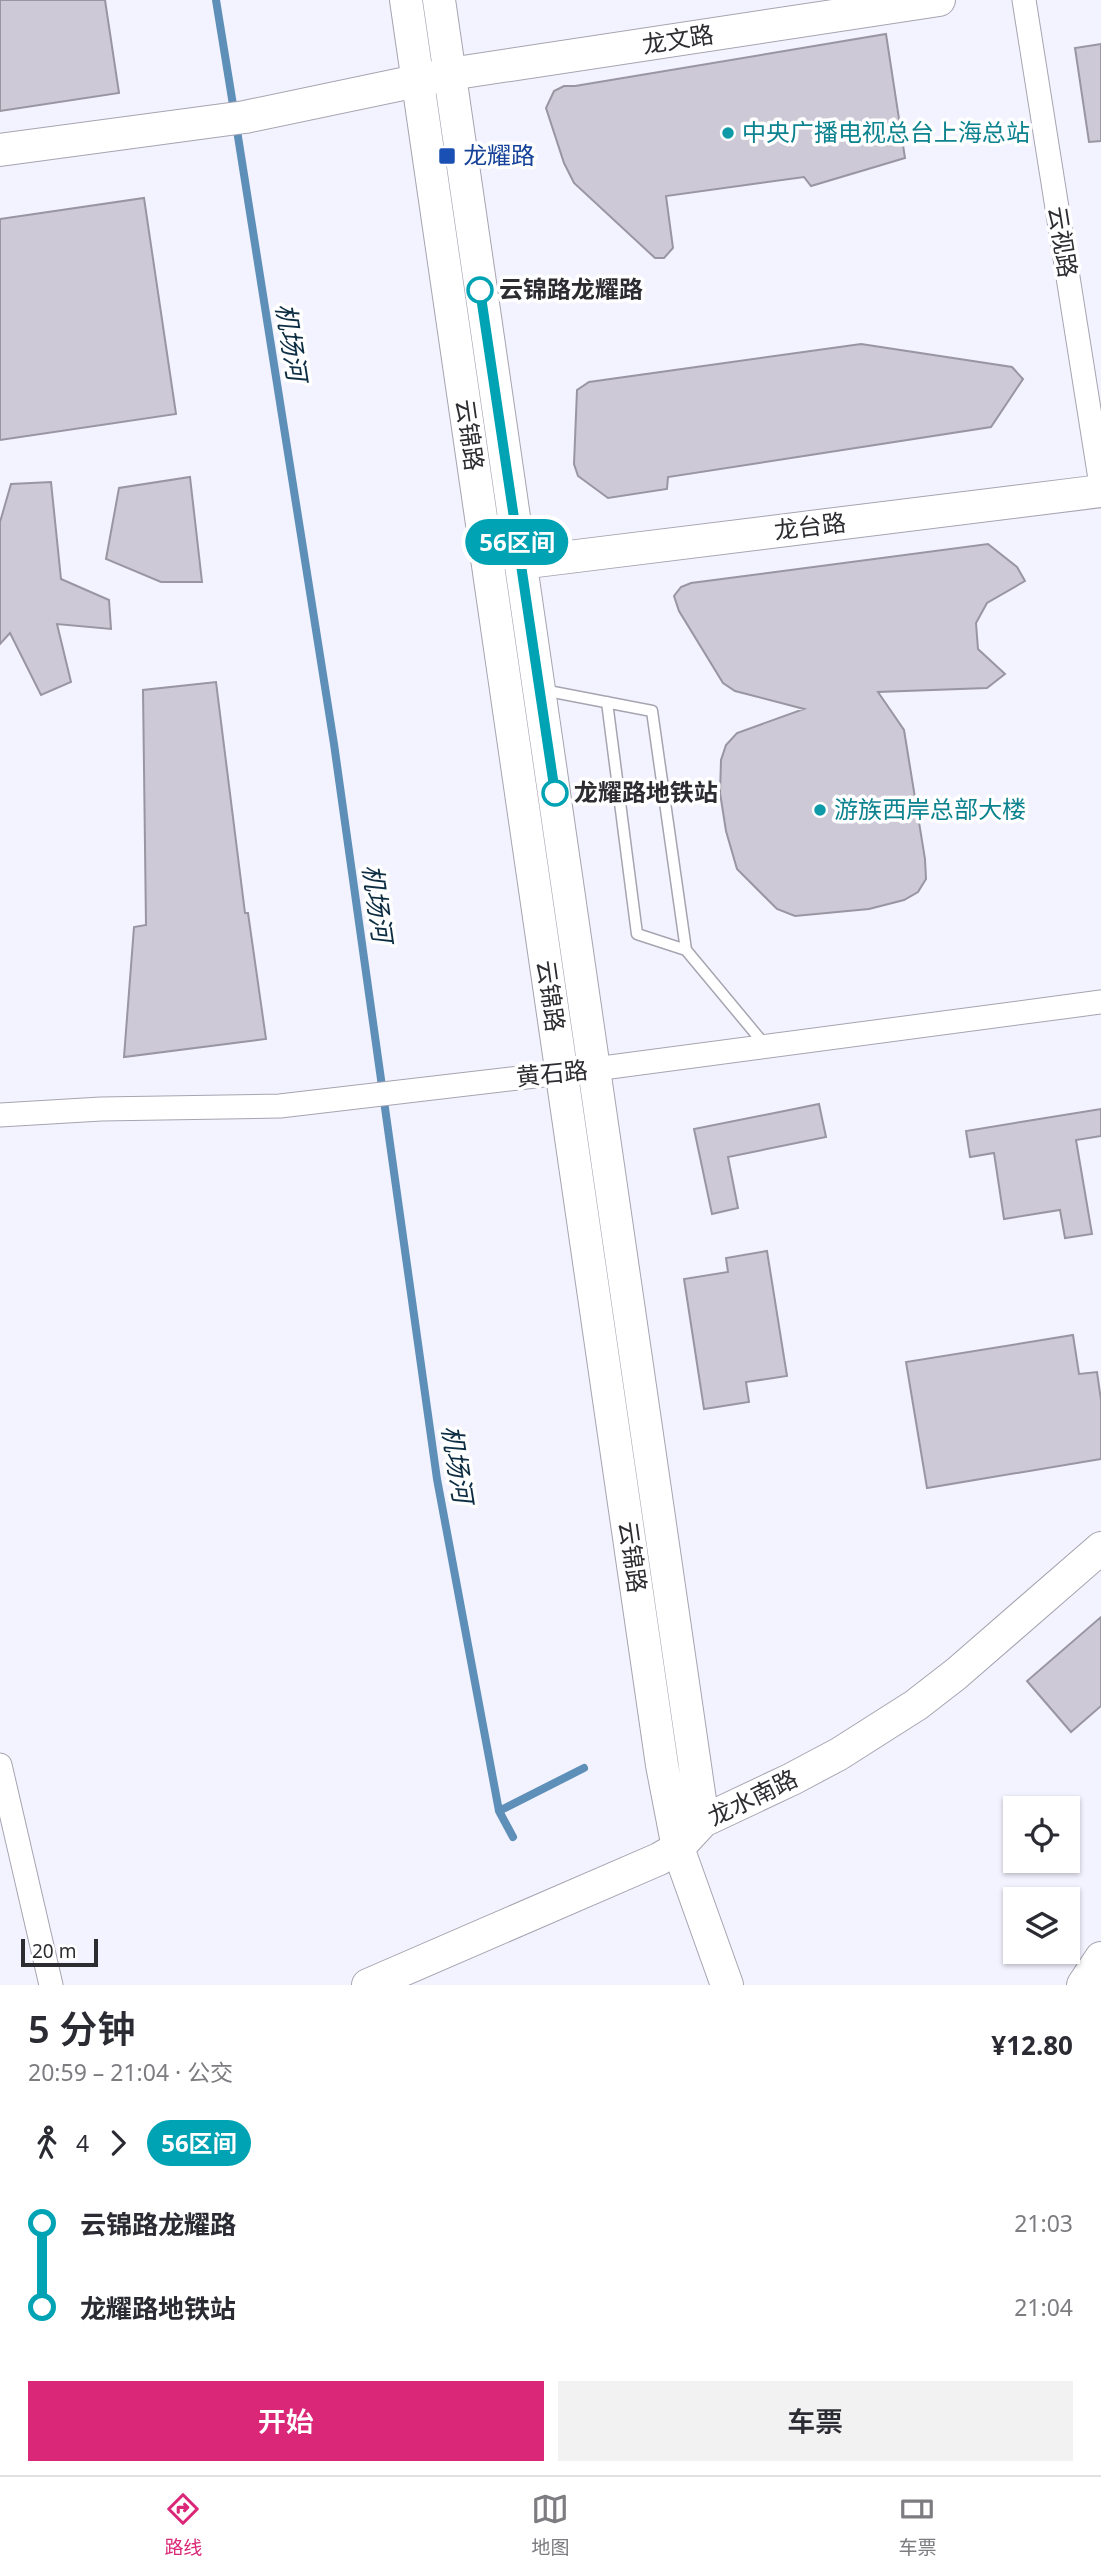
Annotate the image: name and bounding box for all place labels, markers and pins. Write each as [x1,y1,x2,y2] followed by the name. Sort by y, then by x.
[742,115,1030,148] place label: 中央广播电视总台上海总站
[720,125,736,141] marker: 中央广播电视总台上海总站
[463,138,535,171] place label: 龙耀路
[437,146,457,166] marker: 龙耀路
[499,272,643,305] place label: 云锦路龙耀路
[467,277,493,303] marker: 云锦路龙耀路
[574,775,718,808] place label: 龙耀路地铁站
[542,780,568,806] marker: 龙耀路地铁站
[834,792,1026,825] place label: 游族西岸总部大楼
[812,802,828,818] marker: 游族西岸总部大楼

